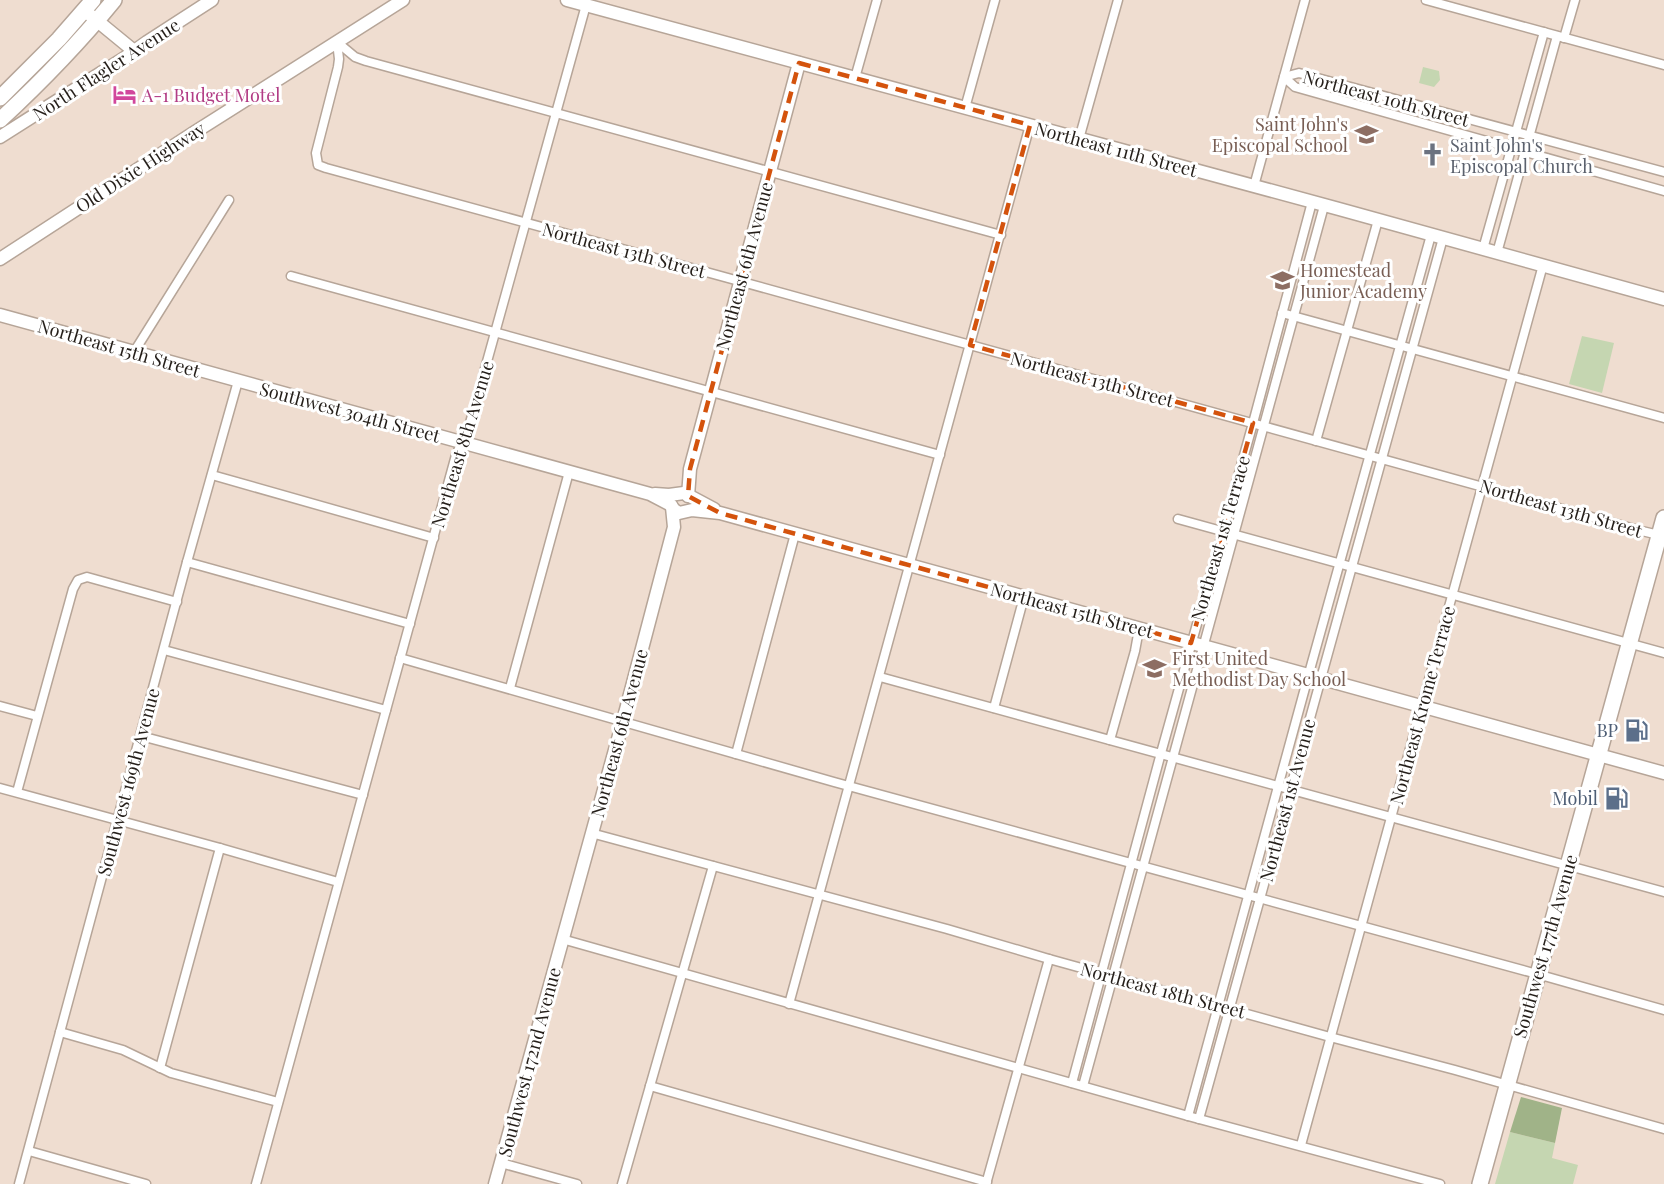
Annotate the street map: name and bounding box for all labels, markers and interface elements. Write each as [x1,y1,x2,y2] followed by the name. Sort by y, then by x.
[28,13,184,125] street label: North Flagler Avenue
[1300,64,1472,132] street label: Northeast 10th Street
[111,82,137,108] hotel icon: A-1 Budget Motel
[141,83,280,107] place label: A-1 Budget Motel
[1212,112,1348,157] place label: Saint John's Episcopal School
[71,116,209,218] street label: Old Dixie Highway
[1032,116,1200,182] street label: Northeast 11th Street
[1353,121,1379,147] school or university icon: Saint John's Episcopal School
[1450,133,1593,178] place label: Saint John's Episcopal Church
[1419,142,1445,168] church icon: Saint John's Episcopal Church
[710,179,778,353] street label: Northeast 6th Avenue
[540,217,709,284] street label: Northeast 13th Street
[1299,258,1427,303] place label: Homestead Junior Academy
[1269,267,1295,293] school or university icon: Homestead Junior Academy
[35,313,203,383] street label: Northeast 15th Street
[1008,346,1177,413] street label: Northeast 13th Street
[425,358,499,530] street label: Northeast 8th Avenue
[257,376,443,448] street label: Southwest 304th Street
[1185,452,1255,624] street label: Northeast 1st Terrace
[1477,473,1646,543] street label: Northeast 13th Street
[988,577,1157,643] street label: Northeast 15th Street
[1384,603,1460,807] street label: Northeast Krome Terrace
[585,646,653,820] street label: Northeast 6th Avenue
[1172,646,1346,691] place label: First United Methodist Day School
[1141,655,1167,681] school or university icon: First United Methodist Day School
[91,685,165,879] street label: Southwest 169th Avenue
[1254,716,1320,884] street label: Northeast 1st Avenue
[1623,717,1649,743] fuel station icon: BP
[1596,718,1618,742] place label: BP
[1603,785,1629,811] fuel station icon: Mobil
[1552,786,1598,810] place label: Mobil
[1507,851,1583,1041] street label: Southwest 177th Avenue
[1078,956,1249,1024] street label: Northeast 18th Street
[492,965,566,1159] street label: Southwest 172nd Avenue

